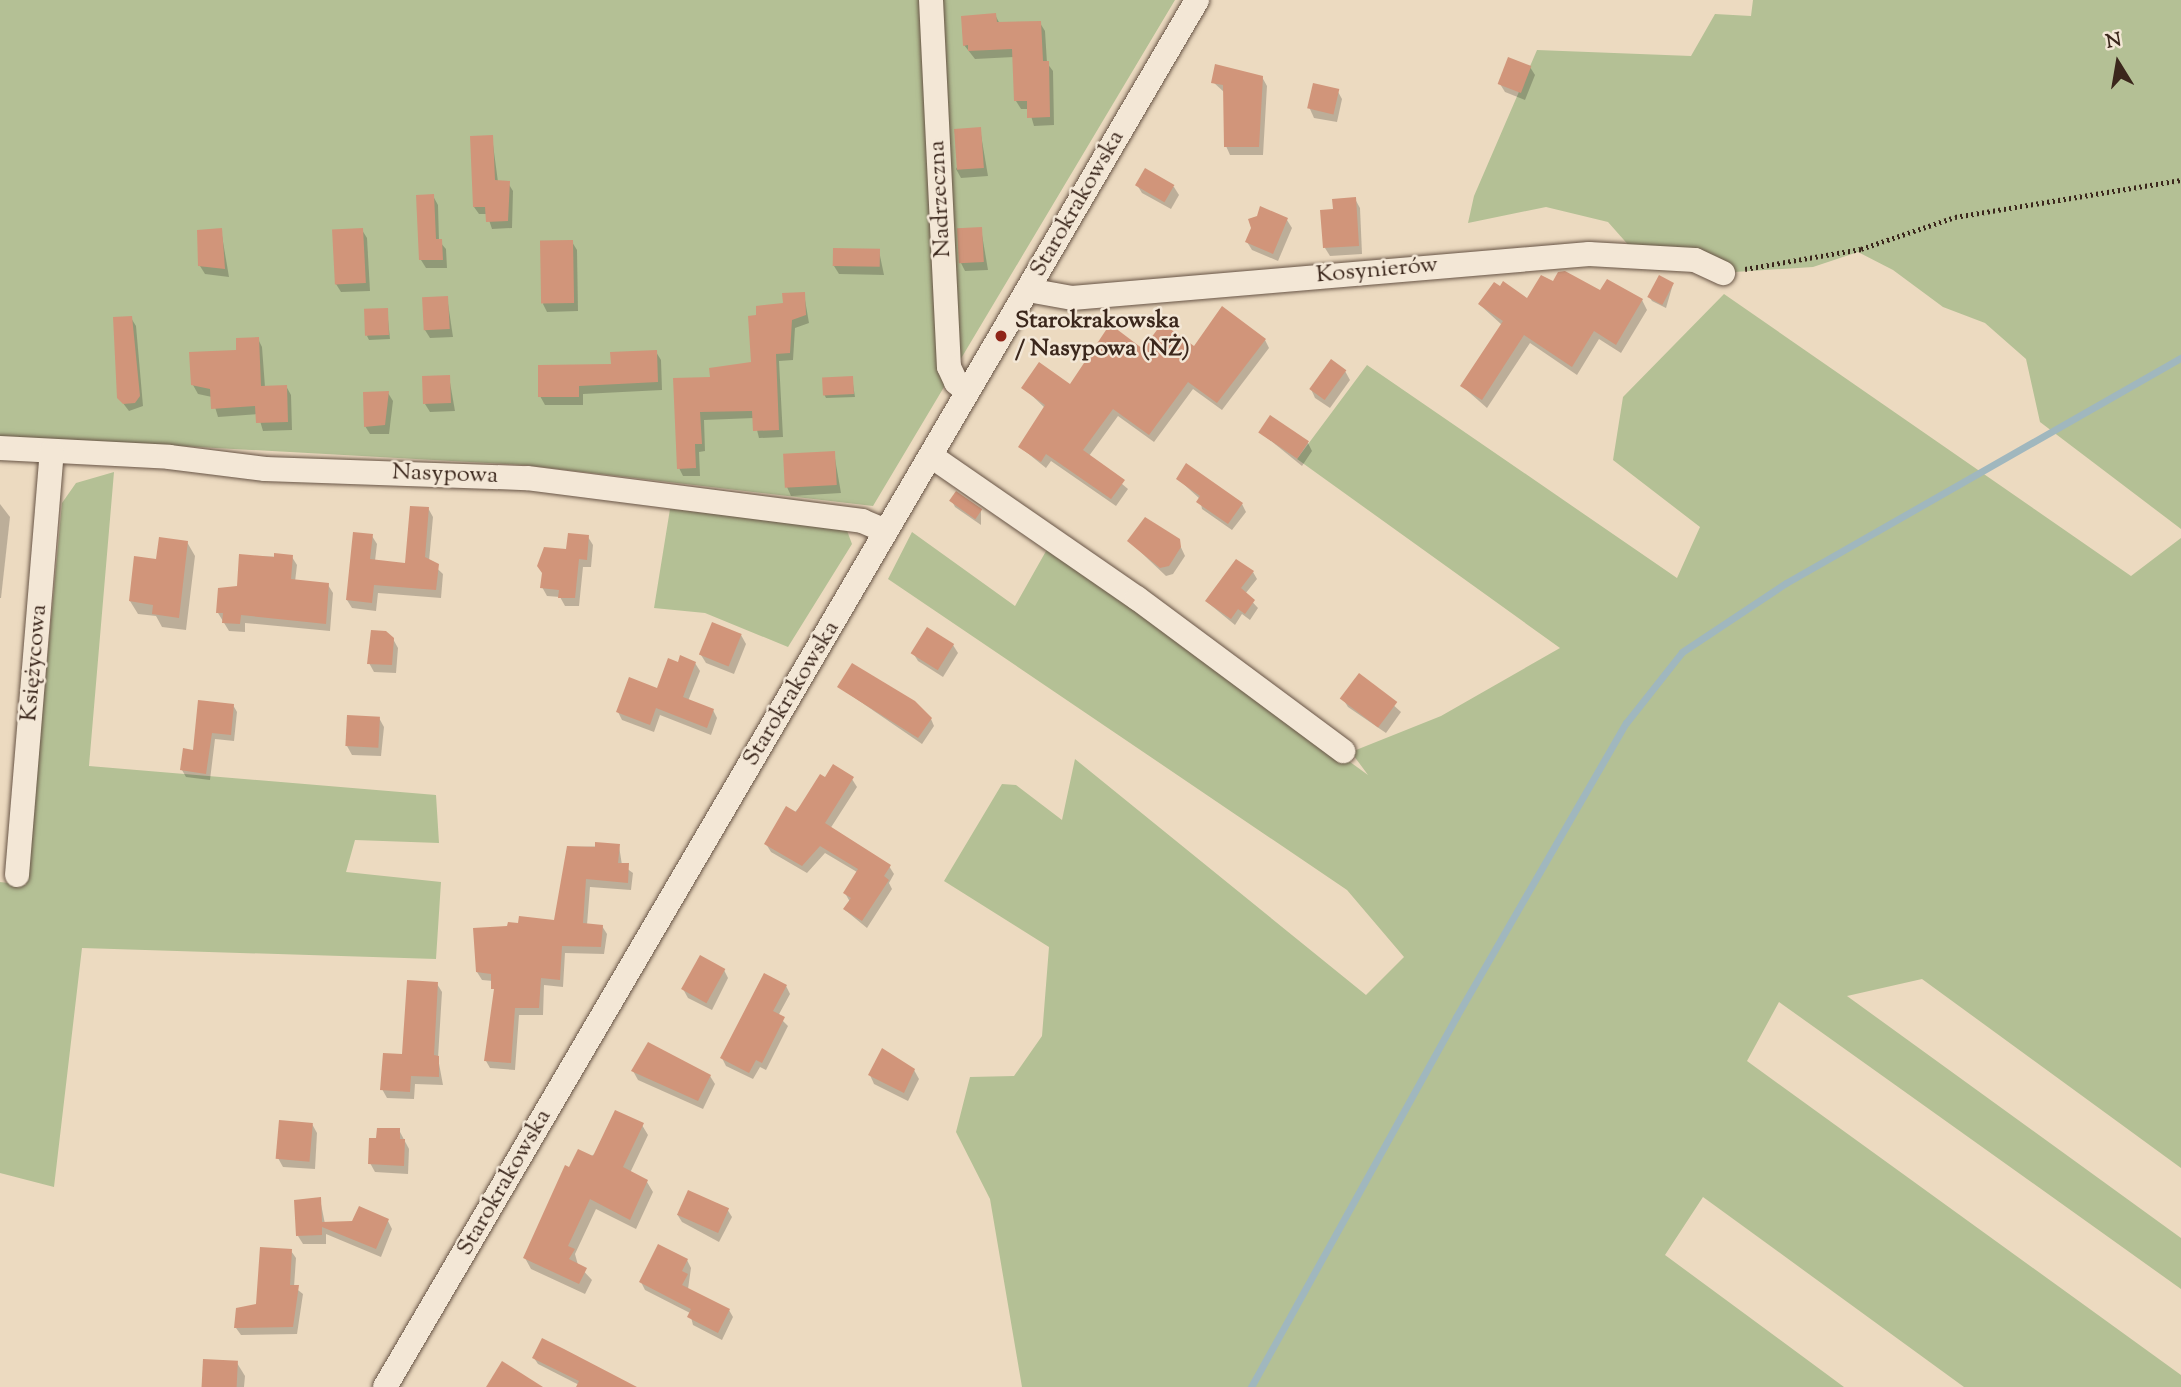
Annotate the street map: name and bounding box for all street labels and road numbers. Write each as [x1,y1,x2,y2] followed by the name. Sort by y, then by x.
[1024,126,1132,282] street label: Starokrakowska
[924,140,958,258] street label: Nadrzeczna
[1315,251,1439,291] street label: Kosynierów
[391,459,499,491] street label: Nasypowa
[16,603,54,723] street label: Księżycowa
[737,616,847,772] street label: Starokrakowska
[451,1105,559,1261] street label: Starokrakowska

